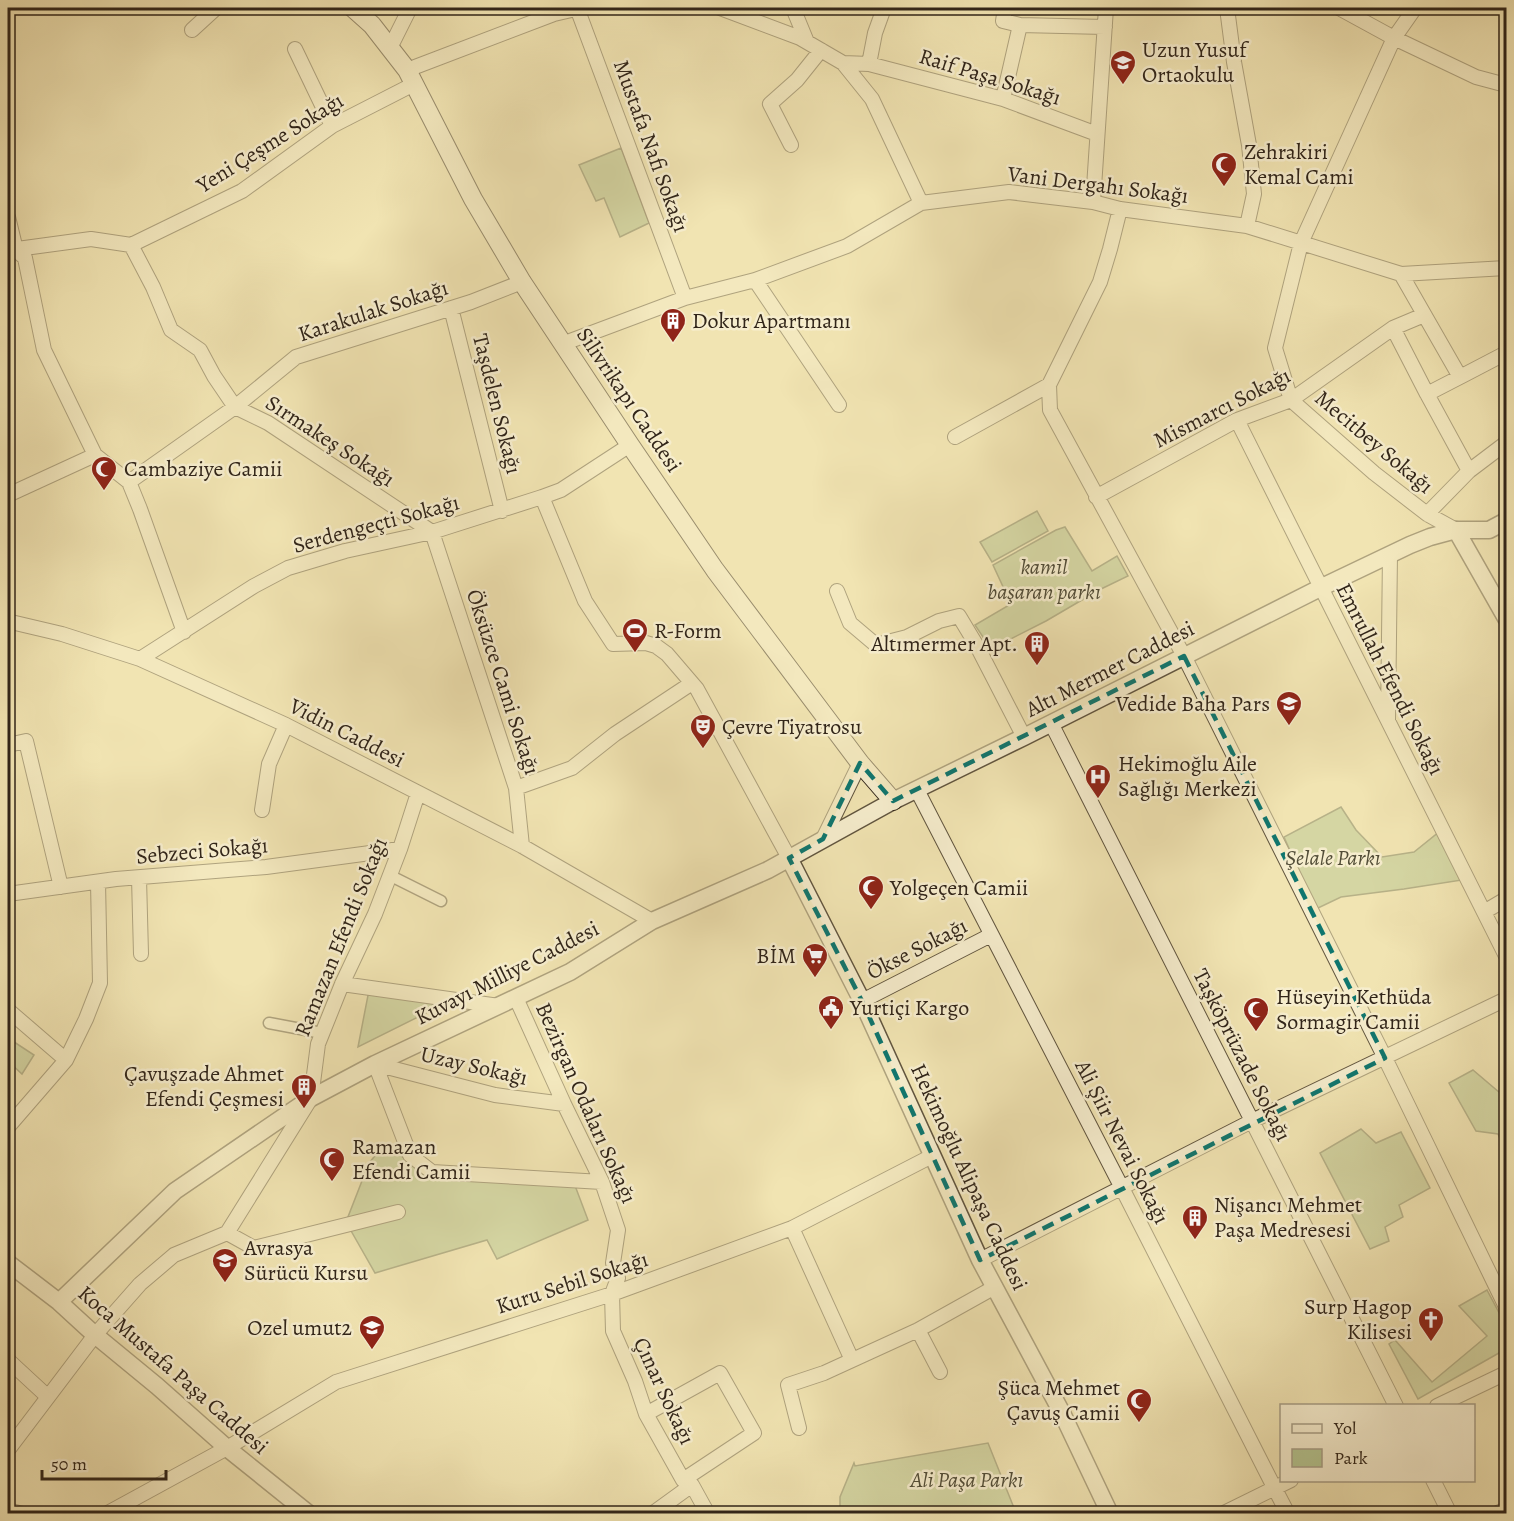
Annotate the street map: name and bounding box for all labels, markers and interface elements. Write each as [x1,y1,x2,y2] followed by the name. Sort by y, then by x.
[1142,35,1249,90] place label: Uzun Yusuf Ortaokulu
[916,41,1064,113] street label: Raif Paşa Sokağı
[1108,48,1138,86] school or university icon: Uzun Yusuf Ortaokulu
[606,56,696,236] street label: Mustafa Nafi Sokağı
[190,86,349,201] street label: Yeni Çeşme Sokağı
[1244,137,1354,192] place label: Zehrakiri Kemal Cami
[1209,150,1239,188] mosque icon: Zehrakiri Kemal Cami
[1005,159,1190,211] street label: Vani Dergahı Sokağı
[294,273,452,349] street label: Karakulak Sokağı
[658,306,688,344] building icon: Dokur Apartmanı
[692,306,851,336] place label: Dokur Apartmanı
[569,322,689,478] street label: Silivrikapı Caddesi
[465,331,529,477] street label: Taşdelen Sokağı
[1148,361,1296,455] street label: Mismarcı Sokağı
[1308,383,1440,501] street label: Meсitbey Sokağı
[260,388,400,494] street label: Sırmakeş Sokağı
[89,454,119,492] mosque icon: Cambaziye Camii
[124,454,283,484] place label: Cambaziye Camii
[289,487,463,561] street label: Serdengeçti Sokağı
[987,552,1101,607] park label: kamil başaran parkı
[1329,578,1451,780] street label: Emrullah Efendi Sokağı
[459,585,547,779] street label: Öksüzce Cami Sokağı
[1020,614,1199,725] street label: Altı Mermer Caddesi
[620,616,650,654] sports icon: R-Form
[654,616,722,646] place label: R-Form
[870,629,1018,659] place label: Altımermer Apt.
[1022,629,1052,667] building icon: Altımermer Apt.
[1114,689,1270,719] place label: Vedide Baha Pars
[1274,689,1304,727] school or university icon: Vedide Baha Pars
[283,691,410,775] street label: Vidin Caddesi
[688,712,718,750] theatre icon: Çevre Tiyatrosu
[722,712,862,742] place label: Çevre Tiyatrosu
[1118,749,1257,804] place label: Hekimoğlu Aile Sağlığı Merkezi
[1083,762,1113,800] hospital icon: Hekimoğlu Aile Sağlığı Merkezi
[135,830,269,872] street label: Sebzeci Sokağı
[287,833,395,1041] street label: Ramazan Efendi Sokağı
[1285,843,1381,873] park label: Şelale Parkı
[856,873,886,911] mosque icon: Yolgeçen Camii
[889,873,1028,903] place label: Yolgeçen Camii
[861,911,973,987] street label: Ökse Sokağı
[410,914,604,1032] street label: Kuvayı Milliye Caddesi
[756,941,796,971] place label: BİM
[800,941,830,979] supermarket icon: BİM
[1186,964,1298,1146] street label: Taşköprüzade Sokağı
[1276,982,1432,1037] place label: Hüseyin Kethüda Sormagir Camii
[816,993,846,1031] public building icon: Yurtiçi Kargo
[849,993,969,1023] place label: Yurtiçi Kargo
[1241,995,1271,1033] mosque icon: Hüseyin Kethüda Sormagir Camii
[528,998,644,1208] street label: Bezirgan Odaları Sokağı
[417,1039,531,1093] street label: Uzay Sokağı
[1067,1054,1176,1229] street label: Ali Şiir Nevai Sokağı
[124,1059,284,1114] place label: Çavuşzade Ahmet Efendi Çeşmesi
[903,1059,1035,1295] street label: Hekimoğlu Alipaşa Caddesi
[289,1072,319,1110] building icon: Çavuşzade Ahmet Efendi Çeşmesi
[352,1132,470,1187] place label: Ramazan Efendi Camii
[317,1145,347,1183] mosque icon: Ramazan Efendi Camii
[1214,1190,1362,1245] place label: Nişancı Mehmet Paşa Medresesi
[1180,1203,1210,1241] building icon: Nişancı Mehmet Paşa Medresesi
[243,1233,368,1288] place label: Avrasya Sürücü Kursu
[492,1244,652,1322] street label: Kuru Sebil Sokağı
[210,1246,240,1284] school or university icon: Avrasya Sürücü Kursu
[71,1279,275,1461] street label: Koca Mustafa Paşa Caddesi
[1304,1292,1412,1347] place label: Surp Hagop Kilisesi
[1416,1305,1446,1343] church icon: Surp Hagop Kilisesi
[247,1313,352,1343] place label: Ozel umut2
[357,1313,387,1351] school or university icon: Ozel umut2
[626,1332,702,1450] street label: Çınar Sokağı
[998,1373,1120,1428] place label: Şüca Mehmet Çavuş Camii
[1124,1386,1154,1424] mosque icon: Şüca Mehmet Çavuş Camii
[1280,1404,1475,1482] legend
[1333,1416,1357,1440] text: Yol
[42,1443,166,1481] scale bar
[1334,1446,1368,1470] text: Park
[51,1452,87,1476] text: 50 m
[910,1465,1024,1495] park label: Ali Paşa Parkı

